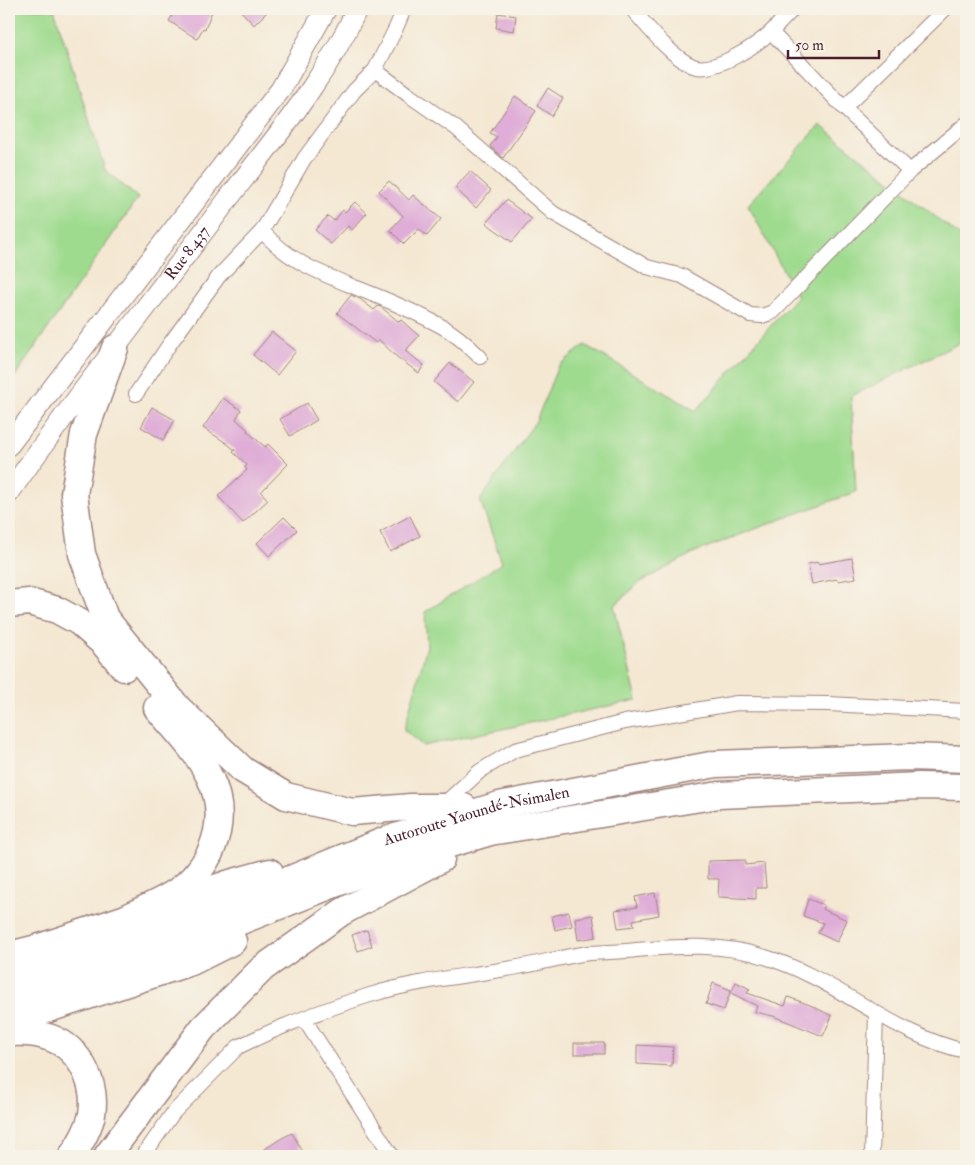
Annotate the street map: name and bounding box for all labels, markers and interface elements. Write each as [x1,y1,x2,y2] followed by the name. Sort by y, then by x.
[788,28,879,60] scale bar
[795,36,824,55] text: 50 m
[160,221,215,284] street label: Rue 8.437
[380,782,571,850] street label: Autoroute Yaoundé-Nsimalen

